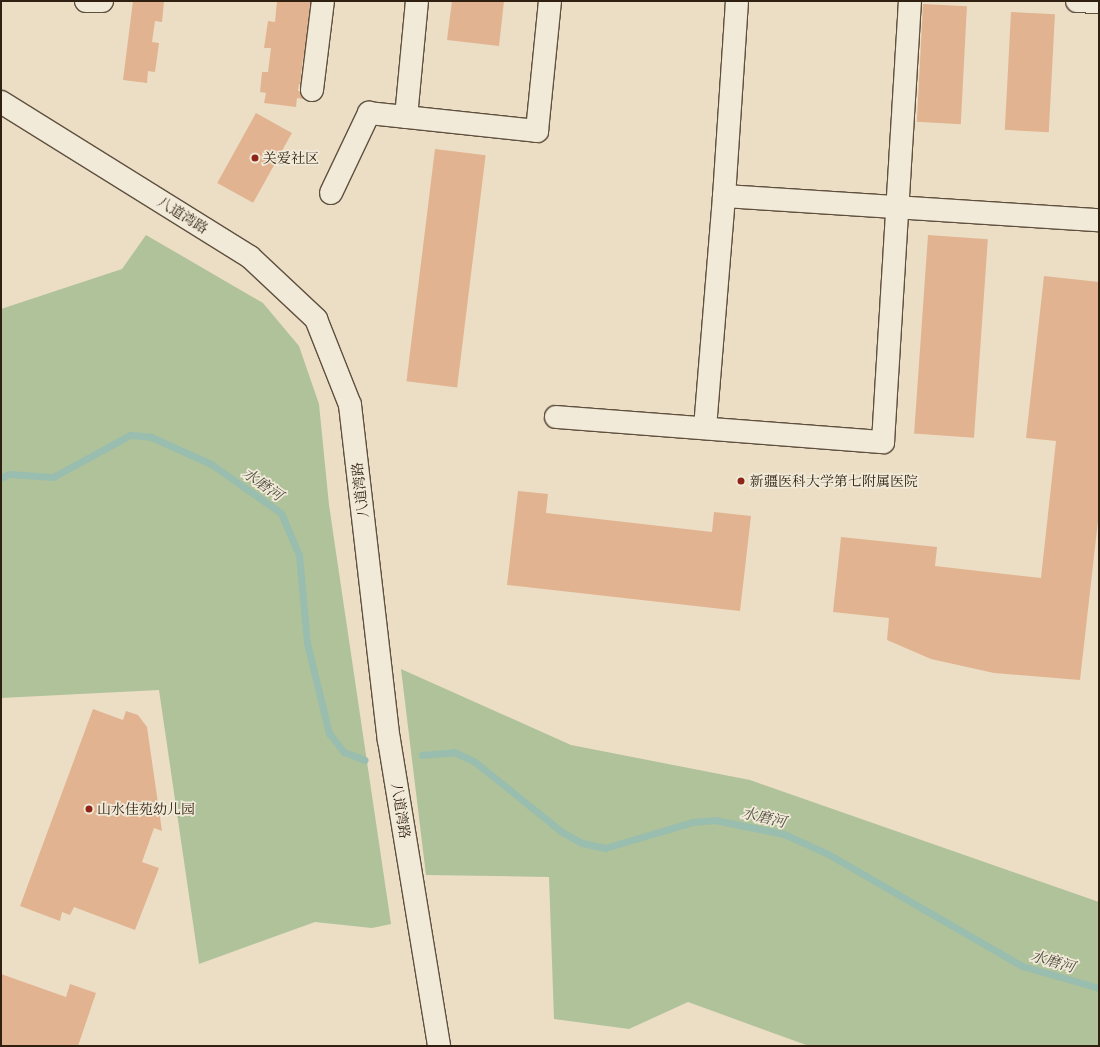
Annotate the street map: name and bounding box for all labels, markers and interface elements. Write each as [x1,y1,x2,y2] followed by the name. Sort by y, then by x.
[263,150,319,166] place label: 关爱社区
[250,153,260,163] marker: 关爱社区
[155,193,211,237] street label: 八道湾路
[348,461,372,519] street label: 八道湾路
[239,464,287,504] water label: 水磨河
[750,473,918,489] place label: 新疆医科大学第七附属医院
[735,475,747,487] marker: 新疆医科大学第七附属医院
[388,782,414,840] street label: 八道湾路
[97,801,195,817] place label: 山水佳苑幼儿园
[740,803,788,831] water label: 水磨河
[84,804,94,814] marker: 山水佳苑幼儿园
[1029,946,1077,976] water label: 水磨河

